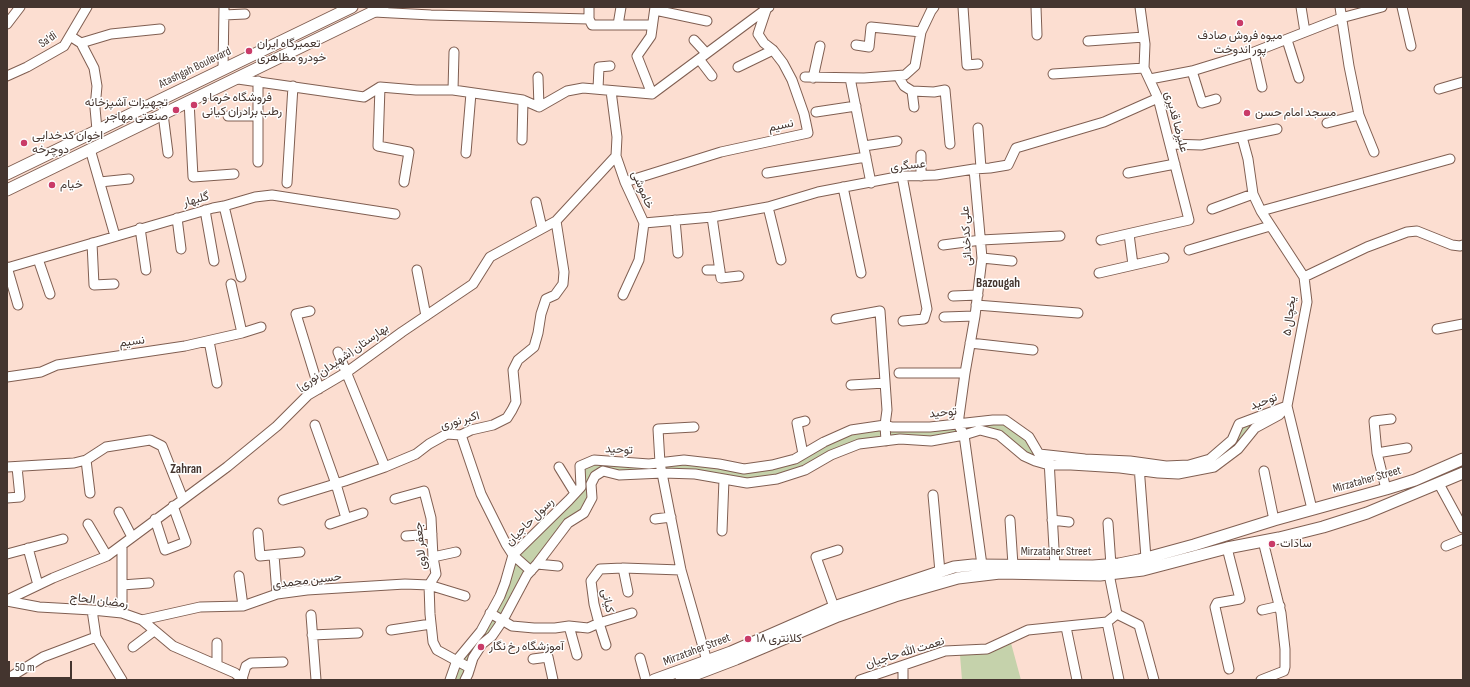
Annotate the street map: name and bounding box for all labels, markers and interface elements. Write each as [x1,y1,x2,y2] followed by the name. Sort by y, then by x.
[1235,18,1245,28] marker: میوه فروش صادف پور اندوخت
[36,29,60,51] street label: Sa'di
[1198,29,1282,57] place label: میوه فروش صادف پور اندوخت
[257,37,326,65] place label: تعمیرگاه ایران خودرو مظاهری
[156,44,234,92] street label: Atashgah Boulevard
[244,46,254,56] marker: تعمیرگاه ایران خودرو مظاهری
[1161,90,1191,154] street label: علیرضا قدیری
[202,91,282,119] place label: فروشگاه خرما و رطب برادران کیانی
[85,96,168,124] place label: تجهیزات آشپزخانه صنعتی مهاجر
[189,100,199,110] marker: فروشگاه خرما و رطب برادران کیانی
[171,105,181,115] marker: تجهیزات آشپزخانه صنعتی مهاجر
[1255,106,1336,120] place label: مسجد امام حسن
[1242,108,1252,118] marker: مسجد امام حسن
[767,116,795,136] street label: نسیم
[32,129,103,157] place label: اخوان کدخدایی دوچرخه
[19,138,29,148] marker: اخوان کدخدایی دوچرخه
[890,157,926,175] street label: عسگری
[628,169,656,211] street label: خاموشی
[60,178,83,192] place label: خیام
[47,180,57,190] marker: خیام
[181,190,211,210] street label: گلبهار
[958,206,976,266] street label: علی کدخدائی
[976,276,1020,292] district label: Bazougah
[1280,295,1300,337] street label: یخچال ۵
[294,321,392,395] street label: بهارستان (شهیدان نوری)
[118,333,146,351] street label: نسیم
[1248,390,1280,414] street label: توحید
[928,404,958,422] street label: توحید
[439,409,481,433] street label: اکبر نوری
[605,442,633,458] street label: توحید
[170,462,202,478] district label: Zahran
[1331,463,1403,497] street label: Mirzataher Street
[503,495,557,549] street label: رسول حاجیان
[411,521,431,571] street label: جعفر لاوی
[1280,537,1312,551] place label: سادات
[1267,539,1277,549] marker: سادات
[1021,545,1091,559] street label: Mirzataher Street
[271,570,343,592] street label: حسین محمدی
[597,588,617,614] street label: کیانی
[69,590,129,612] street label: رمضان الحاج
[661,631,733,669] street label: Mirzataher Street
[756,632,802,646] place label: کلانتری ۱۸
[743,634,753,644] marker: کلانتری ۱۸
[864,634,946,672] street label: نعمت الله حاجیان
[489,640,564,654] place label: آموزشگاه رخ نگار
[476,642,486,652] marker: آموزشگاه رخ نگار
[10,653,74,679] scale bar
[15,660,35,675] text: 50 m

